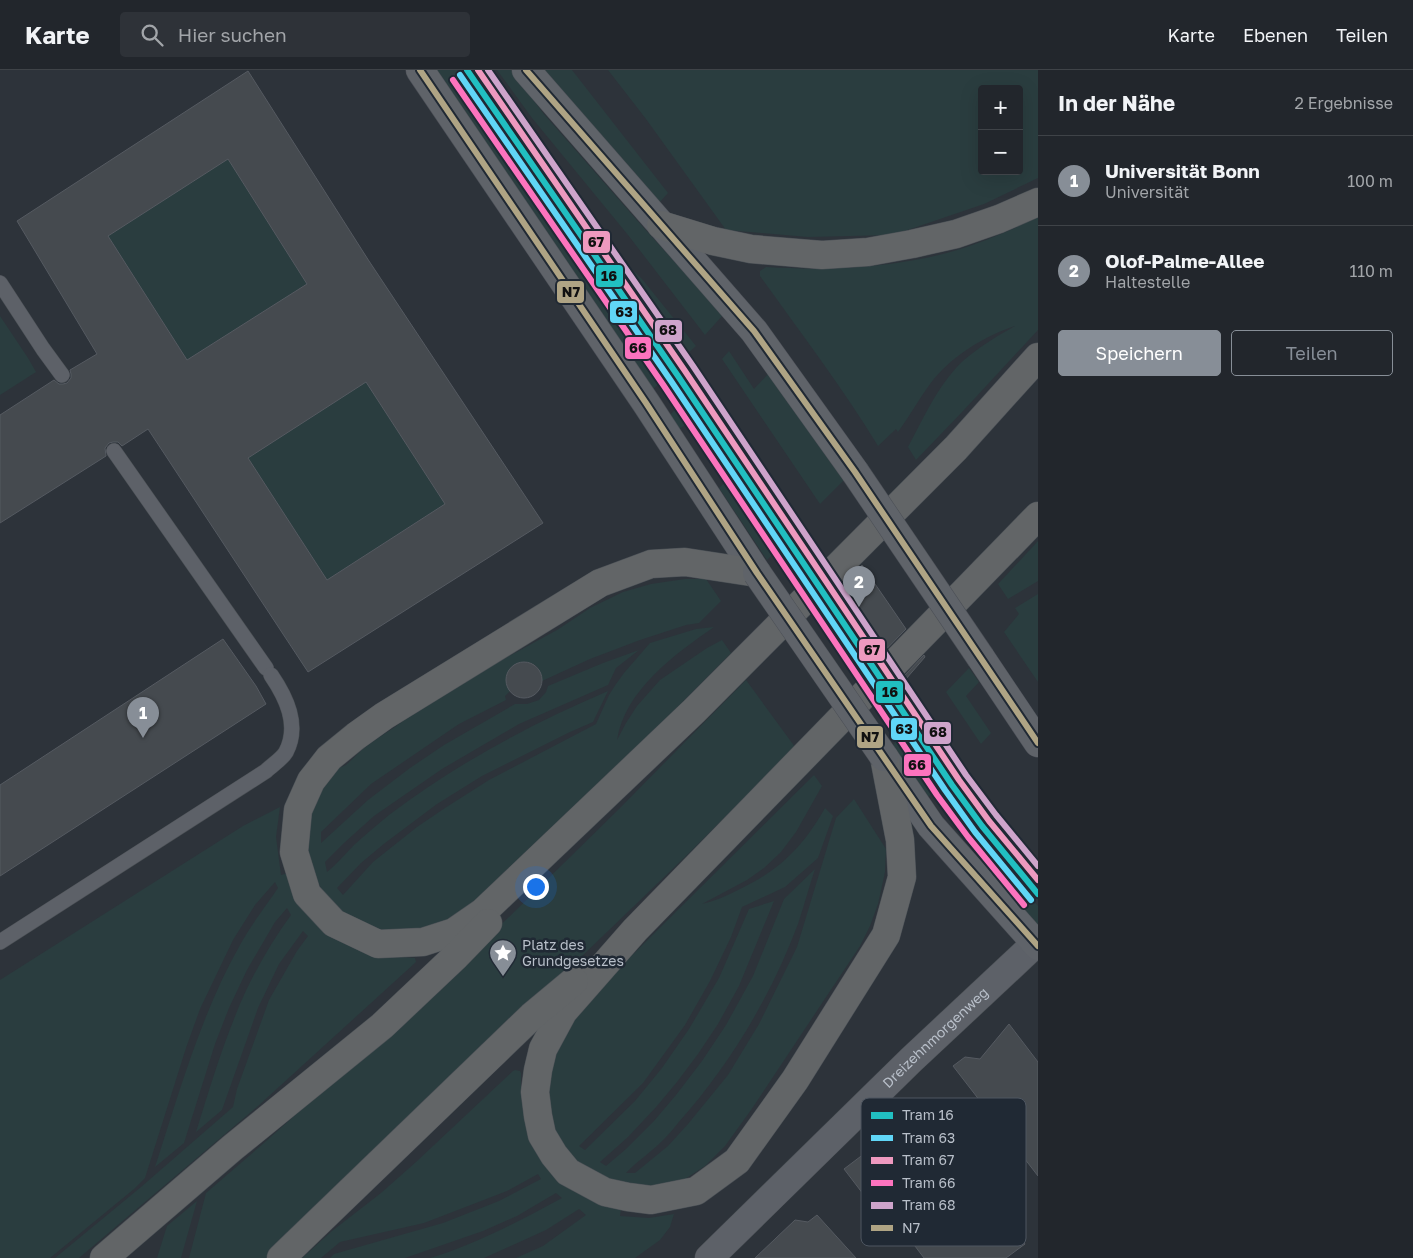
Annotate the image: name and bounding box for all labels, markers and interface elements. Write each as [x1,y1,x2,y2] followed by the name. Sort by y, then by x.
[120,12,470,57] search box
[25,20,90,49] text: Karte
[138,21,166,49] icon: search
[178,23,287,46] text: Hier suchen
[1168,24,1215,46] text: Karte
[1243,24,1308,46] text: Ebenen
[1336,24,1388,46] text: Teilen
[978,85,1023,175] map controls
[978,85,1023,130] button: +
[1058,90,1175,116] text: In der Nähe
[1295,93,1393,113] text: 2 Ergebnisse
[978,130,1023,175] button: −
[1105,159,1260,182] text: Universität Bonn
[1070,171,1078,191] text: 1
[1347,171,1393,191] text: 100 m
[1105,182,1189,202] text: Universität
[582,230,611,254] line badge: 67
[588,233,605,250] text: 67
[1105,249,1264,272] text: Olof-Palme-Allee
[1069,261,1079,281] text: 2
[1349,261,1393,281] text: 110 m
[595,264,624,288] line badge: 16
[601,267,617,284] text: 16
[1105,272,1190,292] text: Haltestelle
[556,280,585,304] line badge: N7
[562,283,580,300] text: N7
[609,300,638,324] line badge: 63
[615,303,633,320] text: 63
[654,319,683,343] line badge: 68
[659,321,677,338] text: 68
[1058,330,1221,376] button: Speichern
[1231,330,1393,376] button: Teilen
[624,336,652,360] line badge: 66
[629,339,647,356] text: 66
[843,566,875,607] pin: 2
[858,638,886,662] line badge: 67
[864,641,881,658] text: 67
[875,680,904,704] line badge: 16
[882,683,898,700] text: 16
[127,697,159,738] pin: 1
[890,717,918,741] line badge: 63
[895,720,913,737] text: 63
[923,721,952,745] line badge: 68
[929,723,947,740] text: 68
[856,725,884,749] line badge: N7
[861,728,879,745] text: N7
[903,753,932,777] line badge: 66
[908,756,926,773] text: 66
[523,874,549,900] your location
[522,936,624,969] place label: Platz des Grundgesetzes
[488,938,518,977] place icon: Platz des Grundgesetzes
[879,983,991,1091] street label: Dreizehnmorgenweg
[861,1098,1026,1246] legend
[902,1106,954,1123] text: Tram 16
[902,1129,955,1146] text: Tram 63
[902,1151,954,1168] text: Tram 67
[902,1174,955,1191] text: Tram 66
[902,1196,956,1213] text: Tram 68
[902,1219,920,1236] text: N7

